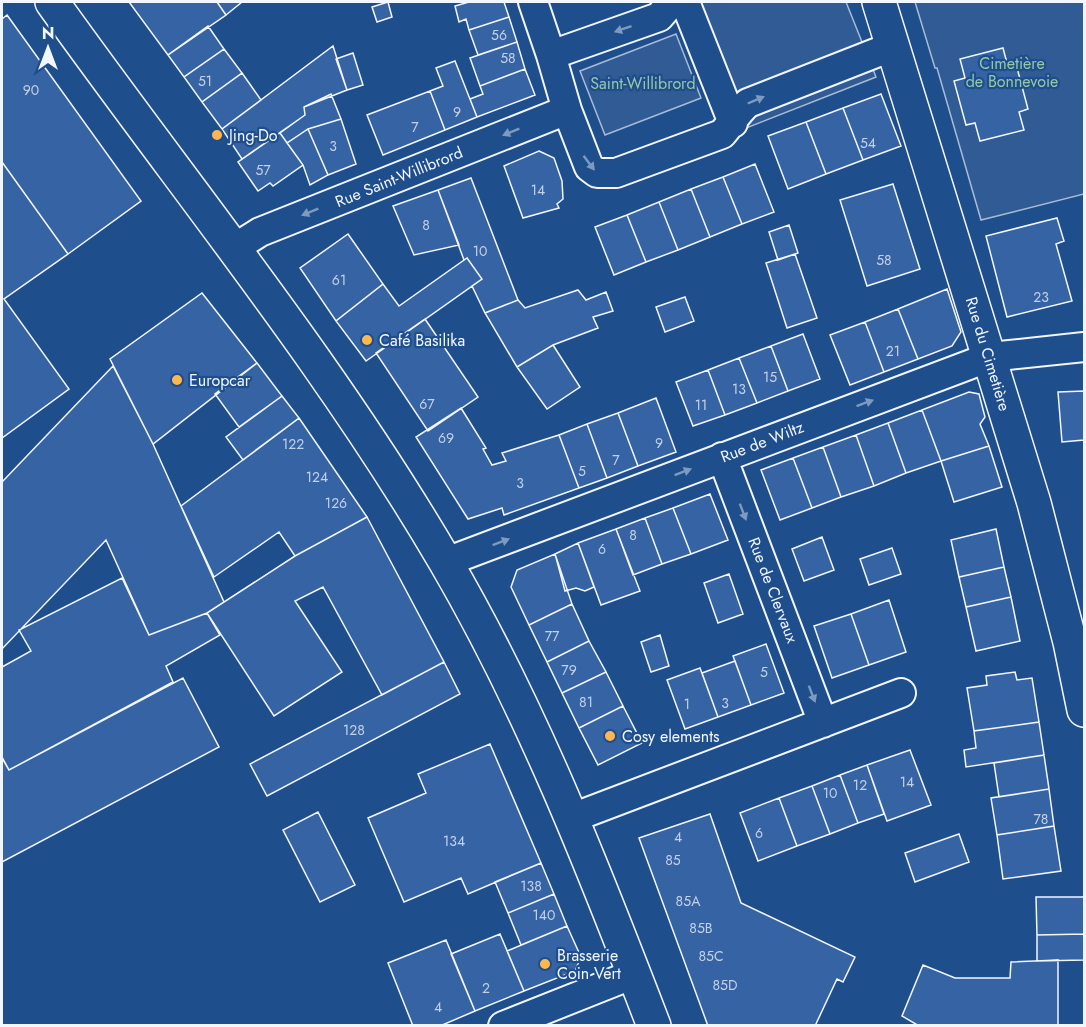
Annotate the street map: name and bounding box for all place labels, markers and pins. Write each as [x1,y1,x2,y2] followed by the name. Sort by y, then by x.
[227,124,278,147] place label: Jing-Do
[210,128,224,142] marker: Jing-Do
[379,329,465,352] place label: Café Basilika
[360,333,374,347] marker: Café Basilika
[189,369,251,392] place label: Europcar
[170,373,184,387] marker: Europcar
[622,725,719,748] place label: Cosy elements
[603,729,617,743] marker: Cosy elements
[557,944,621,985] place label: Brasserie Coin Vert
[538,957,552,971] marker: Brasserie Coin Vert

